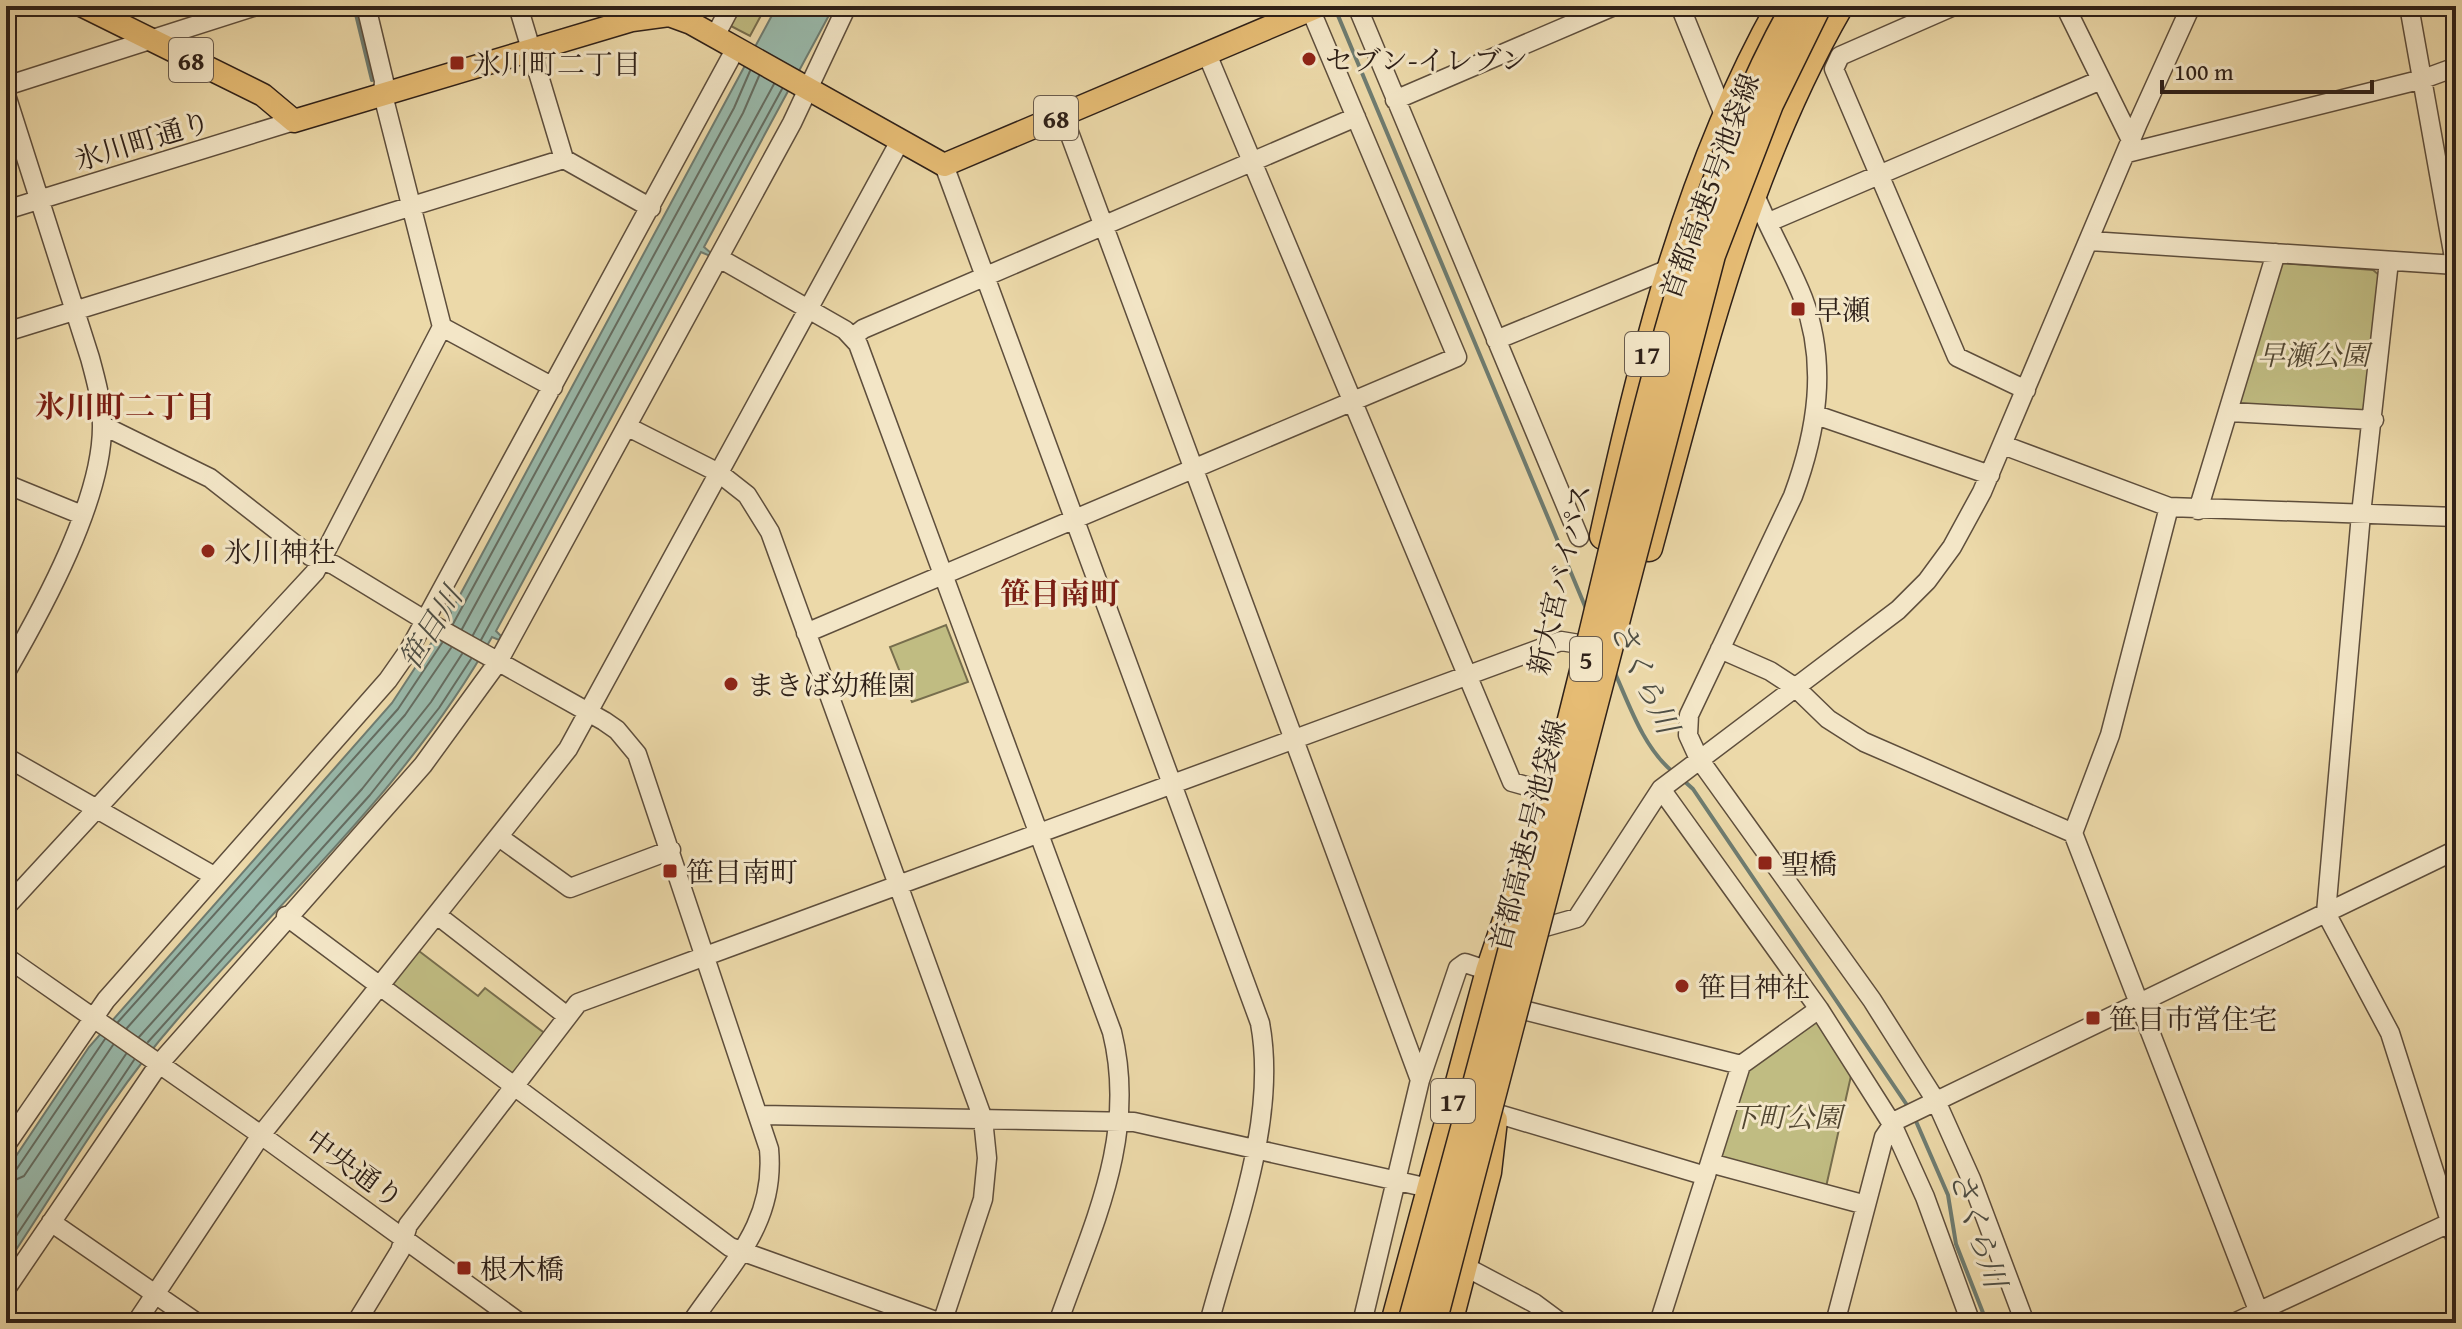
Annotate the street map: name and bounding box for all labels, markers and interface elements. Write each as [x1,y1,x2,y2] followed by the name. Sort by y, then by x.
[169,38,213,82] road number: 68
[1325,39,1528,80] place label: セブン-イレブン
[473,43,641,84] place label: 氷川町二丁目
[2162,44,2372,94] scale bar
[1300,50,1318,68] marker: セブン-イレブン
[448,54,466,72] marker: 氷川町二丁目
[2174,54,2234,89] text: 100 m
[1649,67,1769,305] street label: 首都高速5号池袋線
[1034,96,1078,140] road number: 68
[69,100,215,180] street label: 氷川町通り
[1814,289,1870,330] place label: 早瀬
[1789,300,1807,318] marker: 早瀬
[1625,332,1669,376] road number: 17
[2257,334,2373,375] park label: 早瀬公園
[35,384,215,428] district label: 氷川町二丁目
[1517,479,1601,679] street label: 新大宮バイパス
[224,531,336,572] place label: 氷川神社
[199,542,217,560] marker: 氷川神社
[1000,571,1120,615] district label: 笹目南町
[387,576,474,678] water label: 笹目川
[1600,613,1692,743] water label: さくら川
[1570,637,1602,681] road number: 5
[747,664,915,705] place label: まきば幼稚園
[722,675,740,693] marker: まきば幼稚園
[1478,715,1576,955] street label: 首都高速5号池袋線
[1781,843,1837,884] place label: 聖橋
[686,851,798,892] place label: 笹目南町
[1756,854,1774,872] marker: 聖橋
[661,862,679,880] marker: 笹目南町
[1698,966,1810,1007] place label: 笹目神社
[1673,977,1691,995] marker: 笹目神社
[2109,998,2277,1039] place label: 笹目市営住宅
[2084,1009,2102,1027] marker: 笹目市営住宅
[1431,1079,1475,1123] road number: 17
[1730,1096,1846,1137] park label: 下町公園
[298,1118,412,1218] street label: 中央通り
[1940,1165,2019,1296] water label: さくら川
[480,1248,564,1289] place label: 根木橋
[455,1259,473,1277] marker: 根木橋

